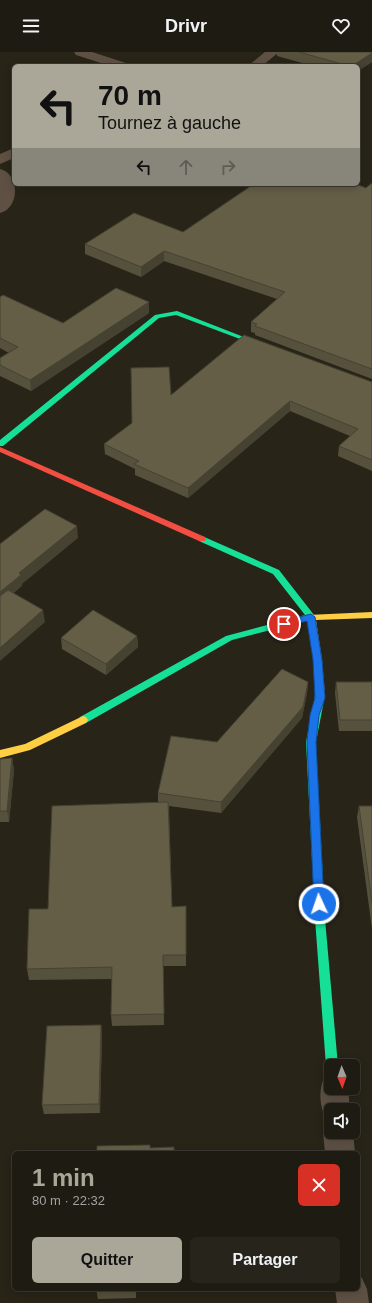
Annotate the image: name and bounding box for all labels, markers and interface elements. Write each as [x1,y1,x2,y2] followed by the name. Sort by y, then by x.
[20,15,42,37] icon: menu
[330,15,352,37] icon: heart
[165,16,207,36] text: Drivr
[32,80,84,132] icon: left
[98,80,162,111] text: 70 m
[98,113,241,133] text: Tournez à gauche
[133,156,155,178] icon: left
[175,156,197,178] icon: ahead
[217,156,239,178] icon: right
[267,607,301,641] pin
[273,613,295,635] icon: arrive
[298,883,340,925] position arrow
[324,1059,360,1095] north arrow
[324,1059,360,1139] map controls
[324,1103,360,1139] button: sound
[32,1164,95,1191] text: 1 min
[298,1164,340,1206] button: close
[32,1193,105,1208] text: 80 m · 22:32
[32,1237,182,1283] button: Quitter
[190,1237,340,1283] button: Partager

